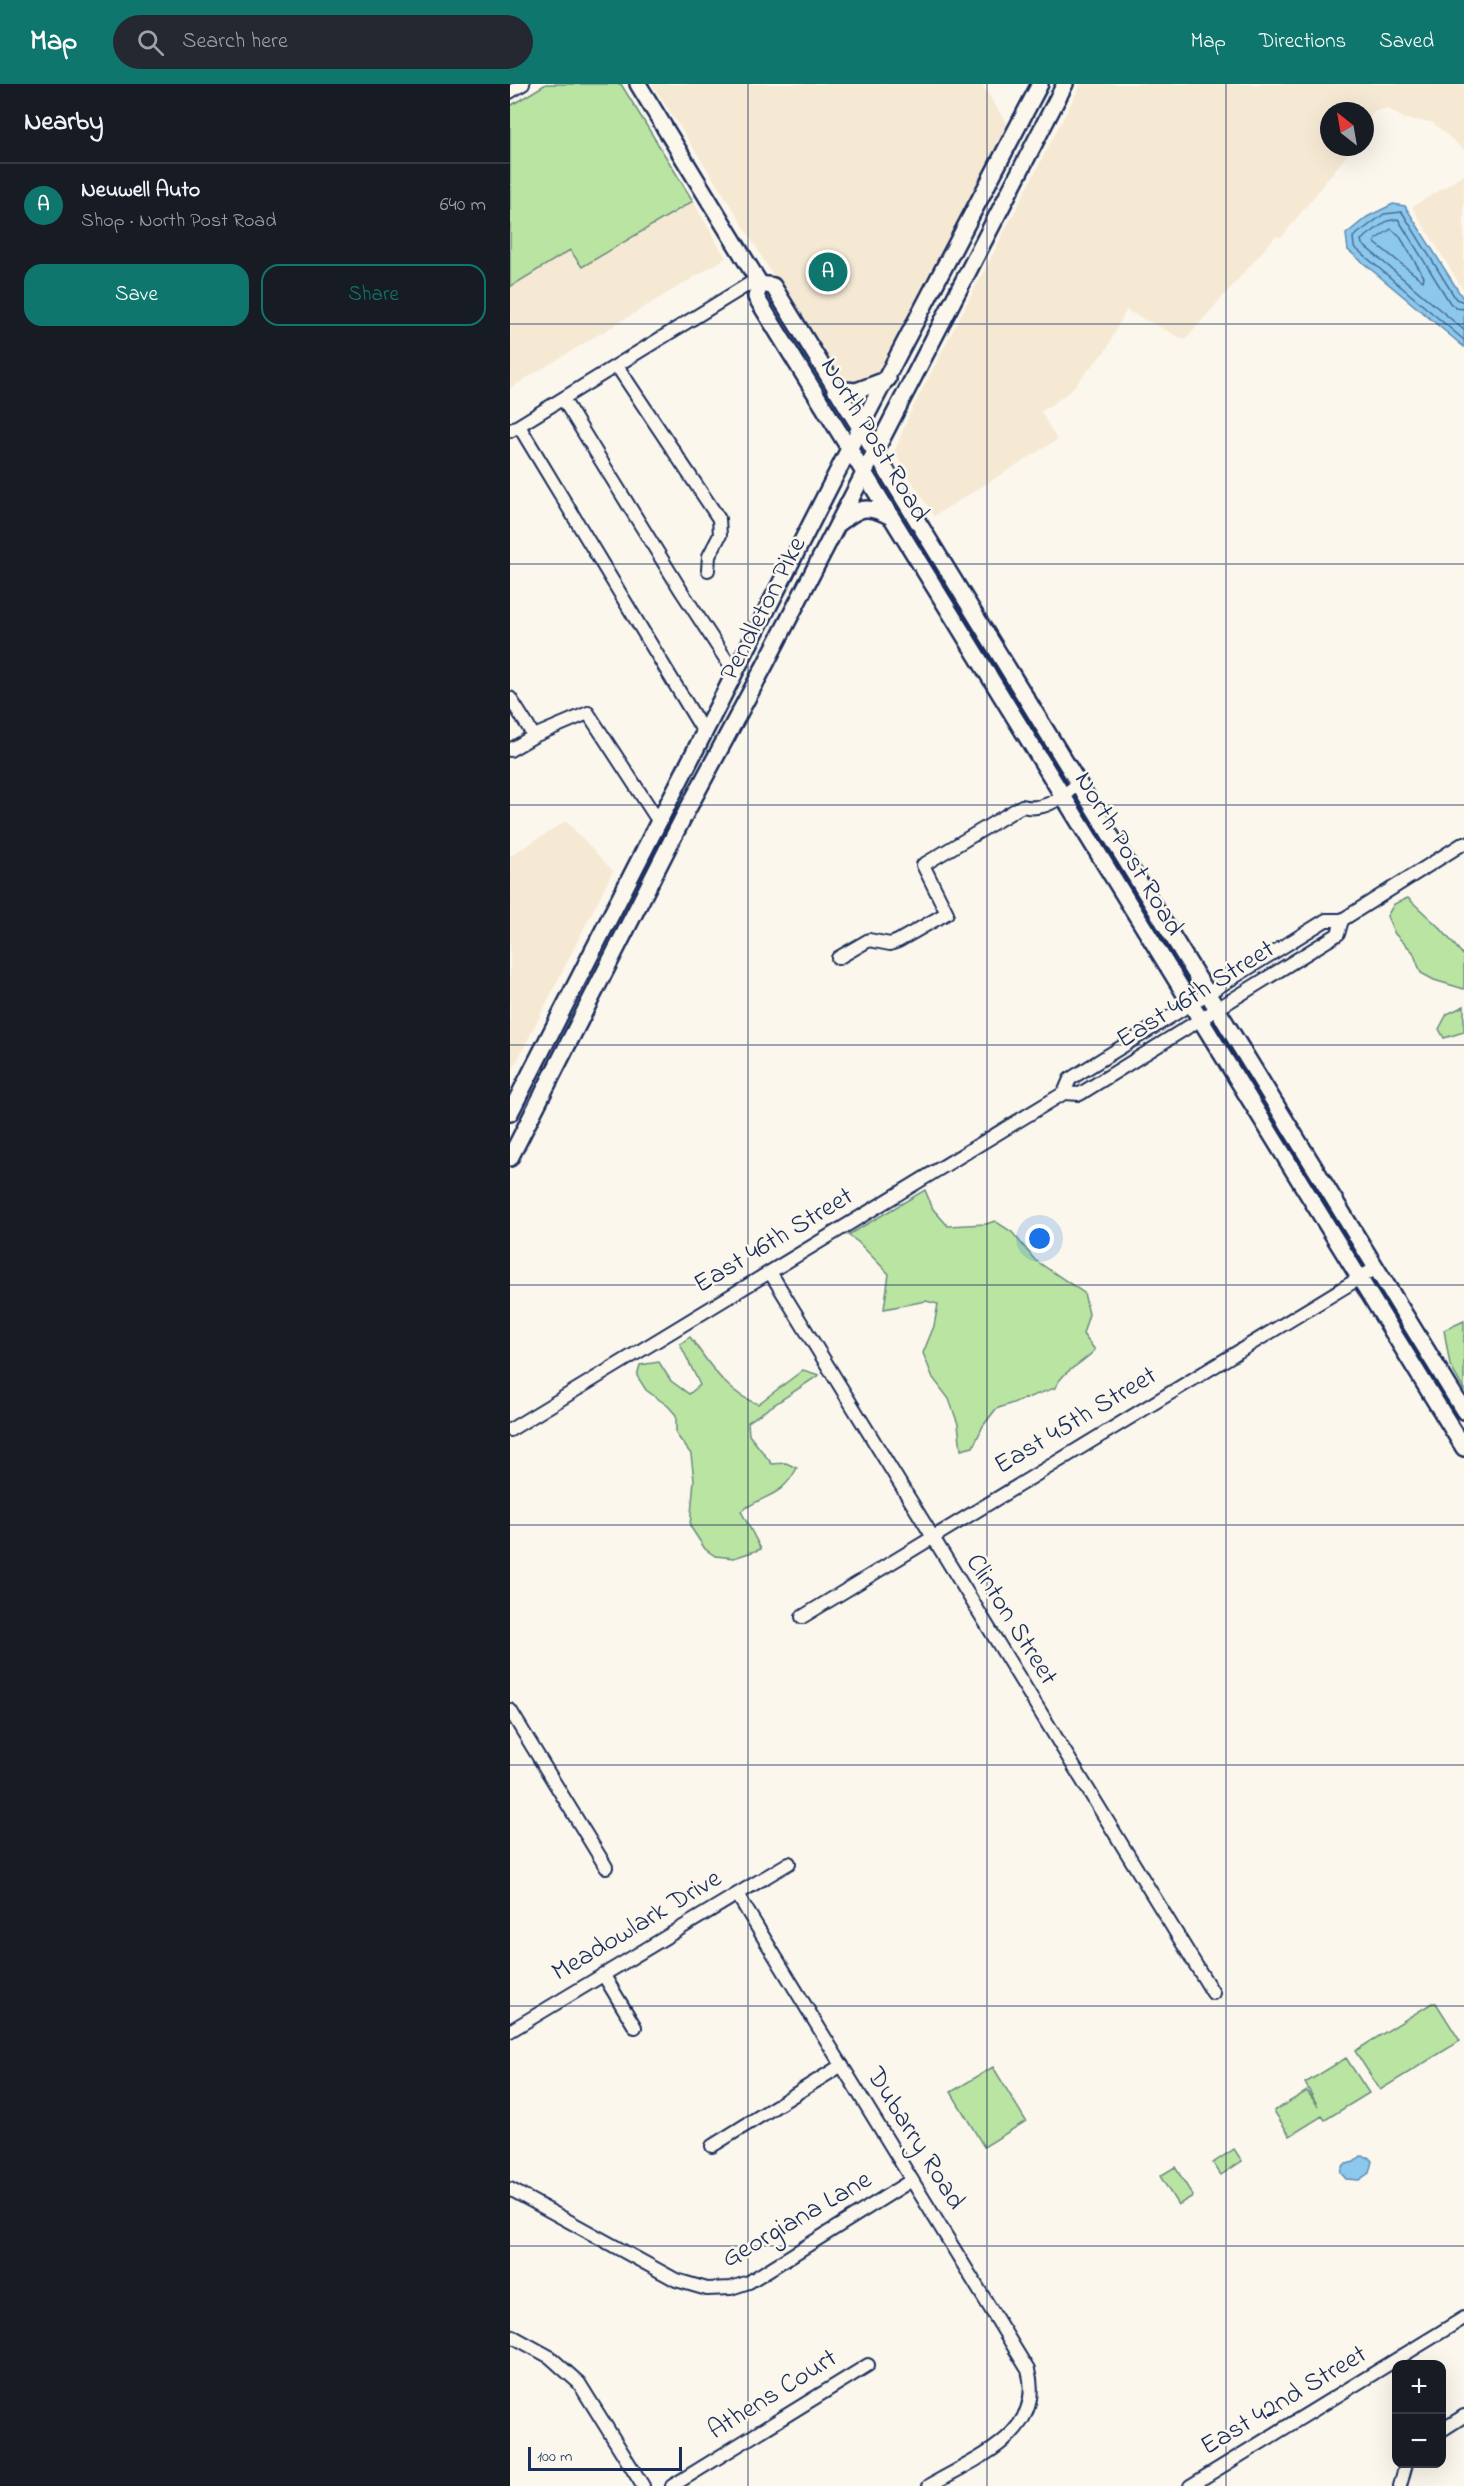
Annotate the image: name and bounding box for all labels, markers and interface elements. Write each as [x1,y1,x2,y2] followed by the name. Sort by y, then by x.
[113,15,533,69] search box
[30,22,77,63] text: Map
[134,26,167,59] icon: search
[182,26,288,58] text: Search here
[1190,27,1226,57] text: Map
[1259,27,1346,57] text: Directions
[1379,27,1434,57] text: Saved
[1320,102,1374,156] north arrow
[24,104,103,142] text: Nearby
[81,175,200,207] text: Neuwell Auto
[37,191,50,220] text: A
[440,191,486,220] text: 640 m
[81,207,276,236] text: Shop · North Post Road
[808,250,848,294] pin: A
[24,264,249,326] button: Save
[261,264,486,326] button: Share
[809,350,939,530] street label: North Post Road
[711,529,817,688] street label: Pendleton Pike
[1063,764,1193,944] street label: North Post Road
[1109,931,1283,1059] street label: East 46th Street
[687,1178,861,1304] street label: East 46th Street
[1025,1224,1054,1253] your location
[987,1357,1165,1485] street label: East 45th Street
[955,1547,1067,1693] street label: Clinton Street
[545,1859,730,1992] street label: Meadowlark Drive
[855,2059,974,2218] street label: Dubarry Road
[715,2161,880,2279] street label: Georgiana Lane
[1193,2336,1375,2466] street label: East 42nd Street
[701,2340,845,2450] street label: Athens Court
[1392,2360,1446,2468] map controls
[1392,2360,1446,2414] button: +
[1392,2414,1446,2468] button: −
[528,2444,682,2472] scale bar
[537,2445,572,2469] text: 100 m

